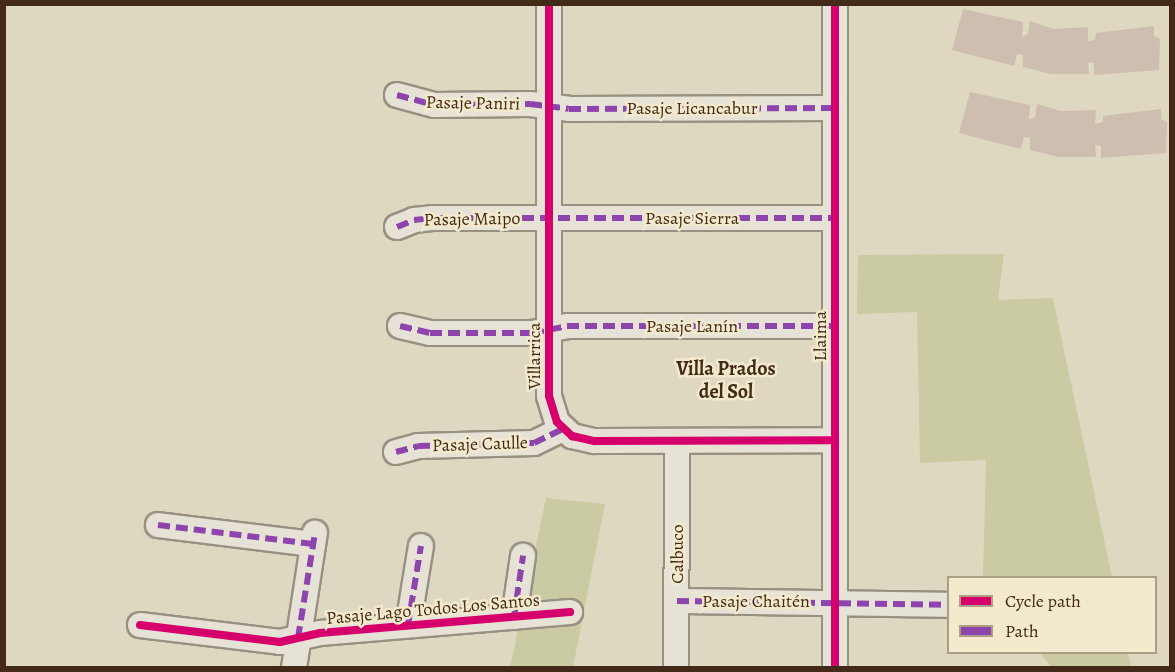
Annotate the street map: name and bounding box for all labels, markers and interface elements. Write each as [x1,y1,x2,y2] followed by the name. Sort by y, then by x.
[426,91,520,115] street label: Pasaje Paniri
[626,97,758,119] street label: Pasaje Licancabur
[423,207,521,231] street label: Pasaje Maipo
[645,207,739,229] street label: Pasaje Sierra
[809,311,831,361] street label: Llaima
[646,315,738,337] street label: Pasaje Lanín
[523,322,545,390] street label: Villarrica
[676,357,776,404] district label: Villa Prados del Sol
[432,432,528,456] street label: Pasaje Caulle
[666,524,688,584] street label: Calbuco
[947,576,1157,654] legend
[325,589,541,629] street label: Pasaje Lago Todos Los Santos
[1005,589,1081,613] text: Cycle path
[702,590,810,612] street label: Pasaje Chaitén
[1005,619,1039,643] text: Path

